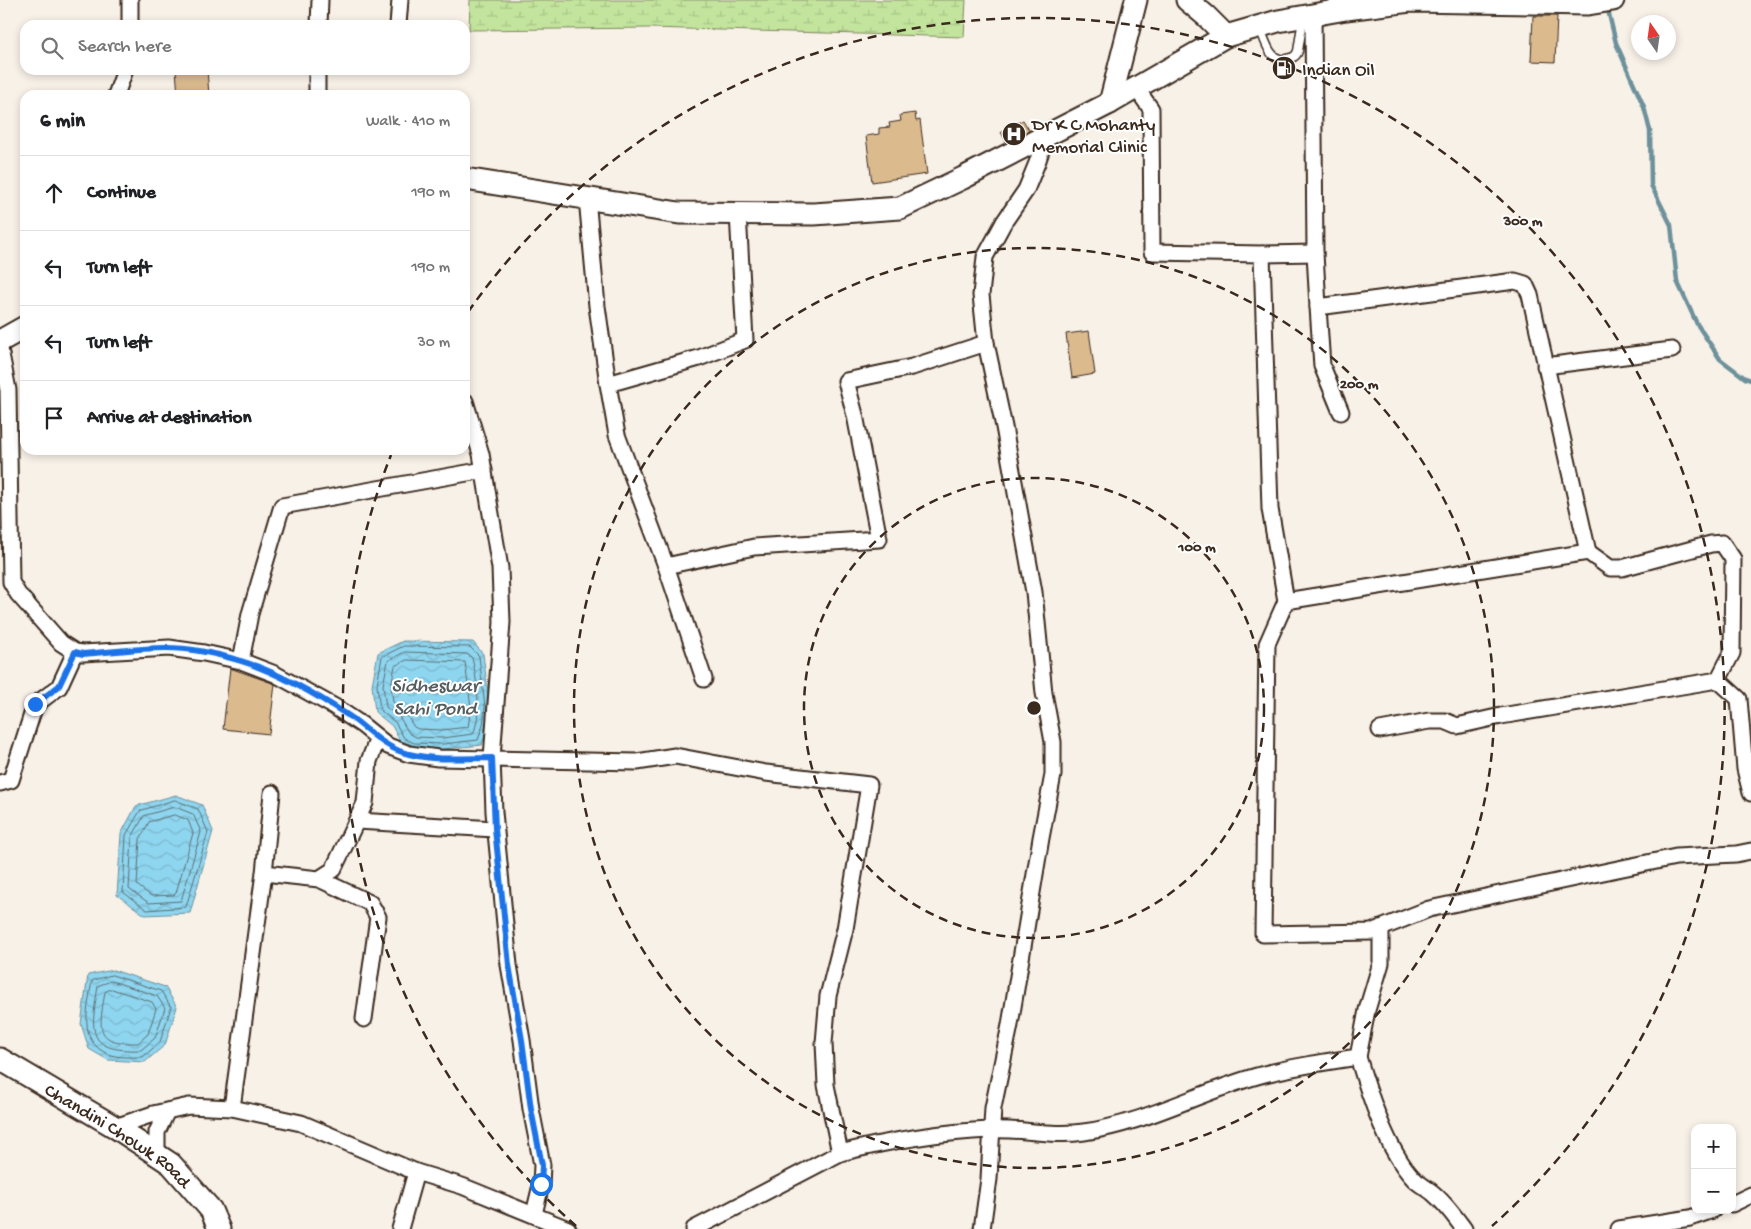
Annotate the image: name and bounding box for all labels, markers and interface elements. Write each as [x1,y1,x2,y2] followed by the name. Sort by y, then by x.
[1631,15,1676,60] north arrow
[20,20,470,75] search box
[38,34,66,62] icon: search
[78,36,172,59] text: Search here
[1271,55,1297,81] fuel station icon: Indian Oil
[1302,60,1375,83] place label: Indian Oil
[40,110,85,135] text: 6 min
[366,113,450,132] text: Walk · 410 m
[1030,115,1156,160] place label: Dr K C Mohanty Memorial Clinic
[1001,121,1027,147] hospital icon: Dr K C Mohanty Memorial Clinic
[40,179,68,207] icon: ahead
[87,182,156,205] text: Continue
[411,184,450,203] text: 190 m
[1502,213,1543,231] text: 300 m
[40,254,68,282] icon: left
[87,257,151,280] text: Turn left
[411,259,450,278] text: 190 m
[40,329,68,357] icon: left
[87,332,151,355] text: Turn left
[417,334,450,353] text: 30 m
[1340,376,1379,394] text: 200 m
[40,404,68,432] icon: arrive
[87,407,251,430] text: Arrive at destination
[1177,539,1216,557] text: 100 m
[391,676,483,722] water label: Sidheswar Sahi Pond
[24,693,47,716] route end
[1025,699,1043,717] centre of rings
[39,1080,196,1195] street label: Chandini Chowk Road
[1691,1124,1736,1214] map controls
[1691,1124,1736,1169] button: +
[1691,1169,1736,1214] button: −
[530,1173,553,1196] route start

